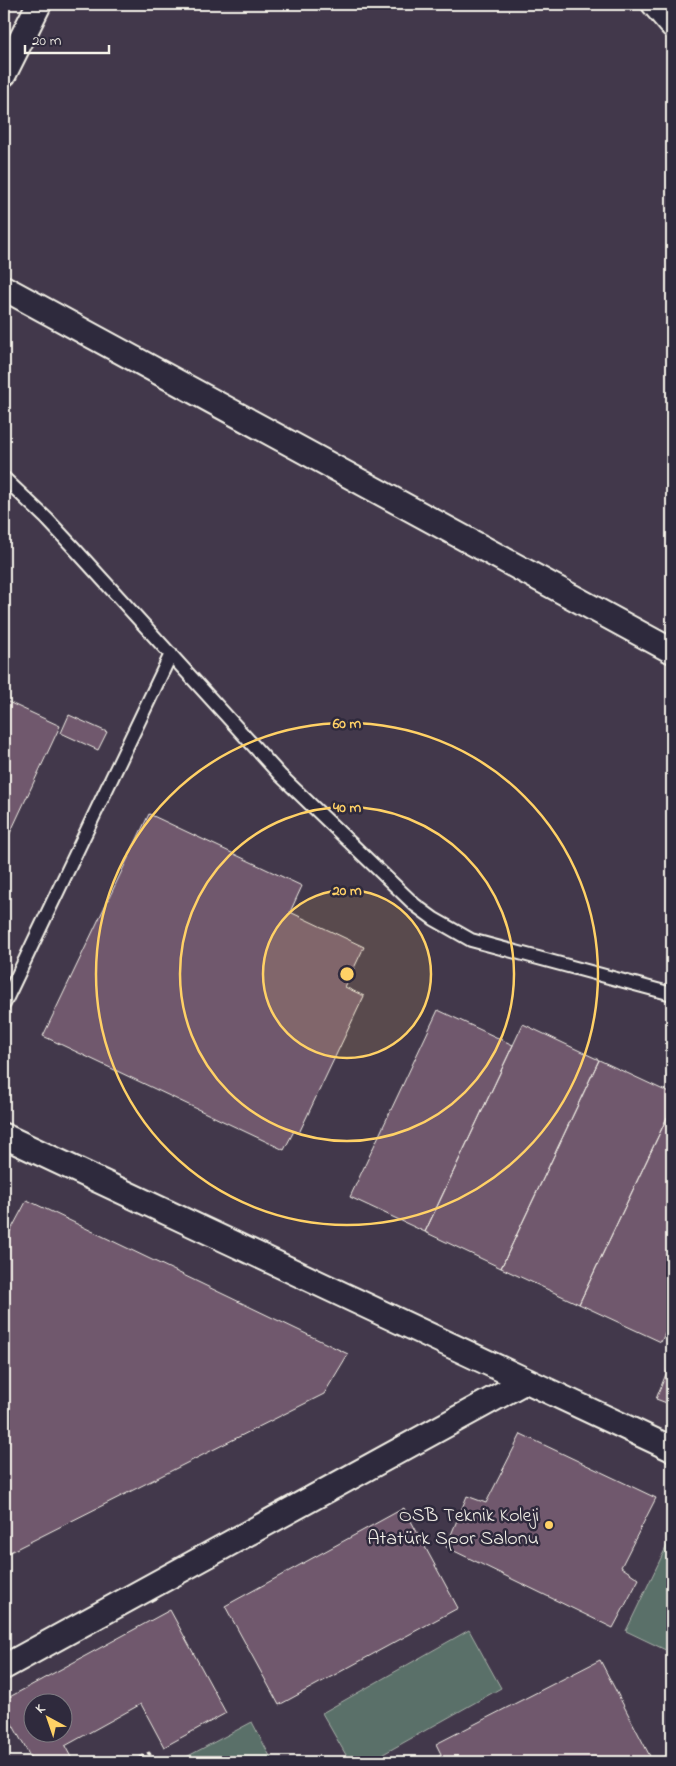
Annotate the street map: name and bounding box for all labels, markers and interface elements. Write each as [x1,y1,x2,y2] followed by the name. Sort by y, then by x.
[25,22,109,54] scale bar
[32,30,62,52] text: 20 m
[332,713,362,735] text: 60 m
[332,797,361,819] text: 40 m
[331,880,362,902] text: 20 m
[338,965,356,983] centre of rings
[367,1502,539,1554] place label: OSB Teknik Koleji Atatürk Spor Salonu
[543,1519,555,1531] marker: OSB Teknik Koleji Atatürk Spor Salonu
[22,1694,72,1744] north arrow
[31,1698,51,1719] text: K

